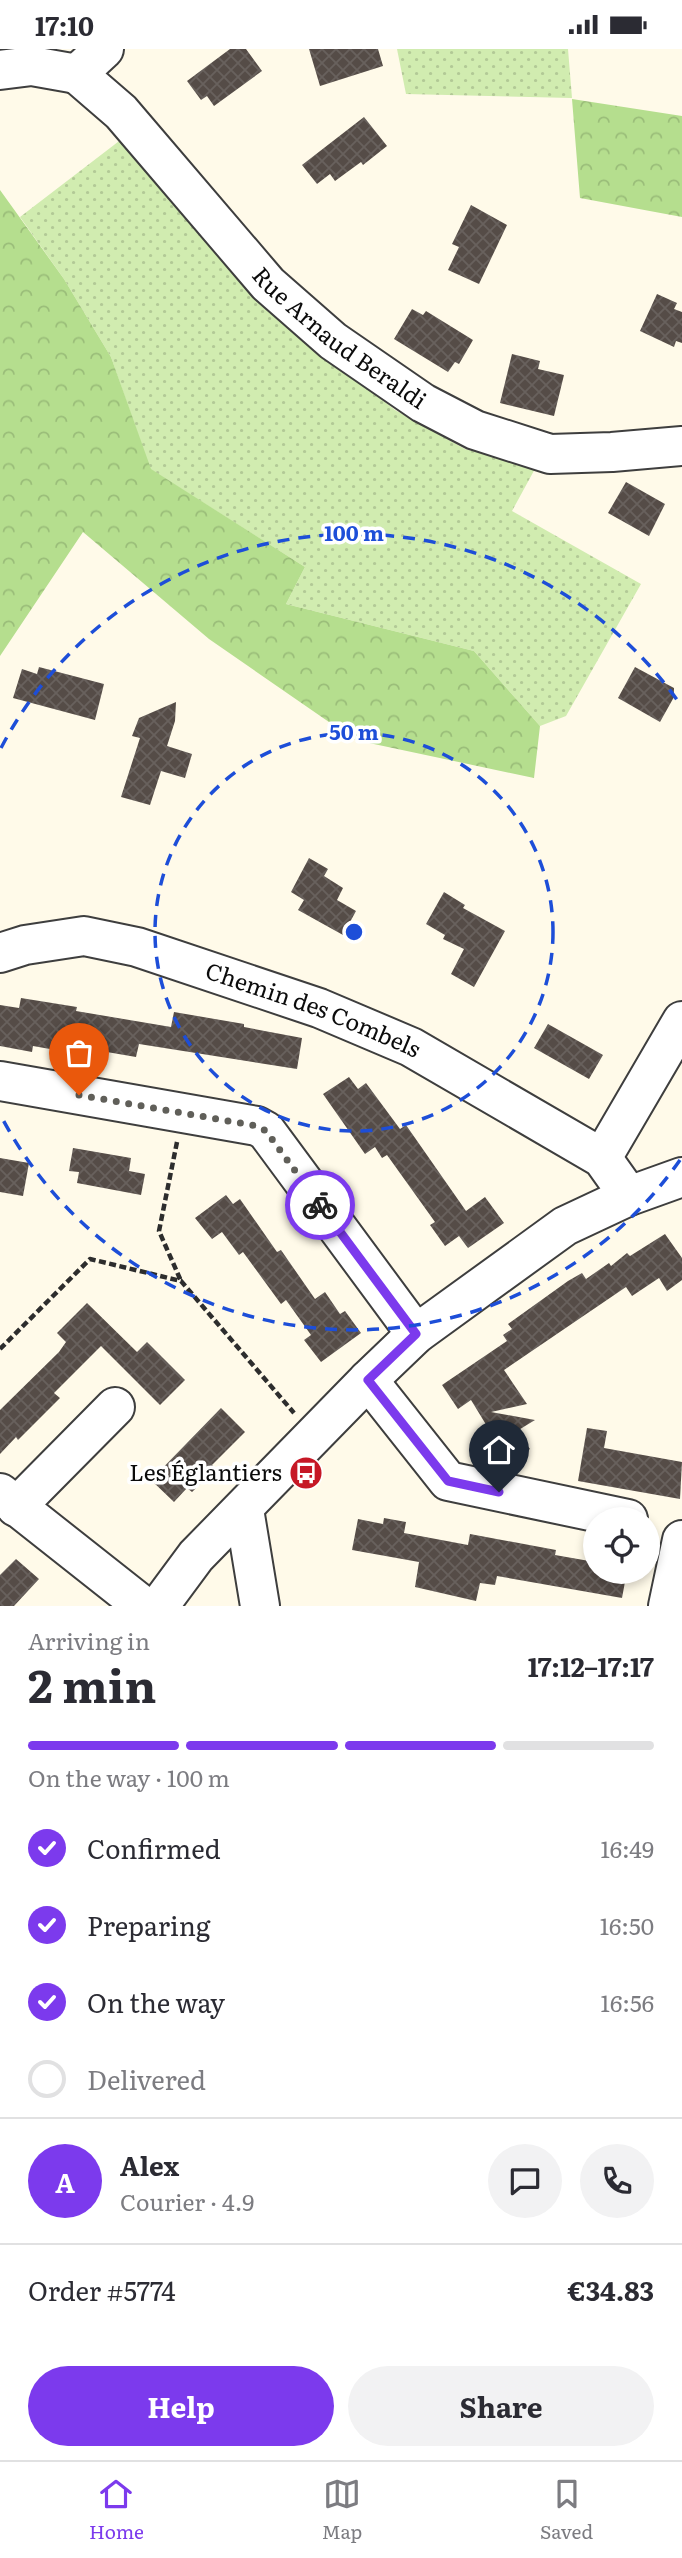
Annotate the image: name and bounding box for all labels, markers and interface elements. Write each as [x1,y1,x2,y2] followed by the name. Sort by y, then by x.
[35,5,94,44] text: 17:10
[245,258,435,416] street label: Rue Arnaud Beraldi
[324,516,384,547] text: 100 m
[329,715,379,746] text: 50 m
[342,920,366,944] centre of rings
[202,952,428,1064] street label: Chemin des Combels
[49,1023,109,1095] pin
[60,1034,98,1072] icon: bag
[285,1170,355,1240] courier
[301,1186,339,1224] icon: bike
[469,1420,529,1492] pin
[480,1431,518,1469] icon: home
[129,1454,282,1488] place label: Les Églantiers
[287,1454,325,1492] bus stop icon: Les Églantiers
[583,1507,660,1584] map controls
[583,1507,660,1584] button: locate
[28,1623,150,1657] text: Arriving in
[528,1646,654,1685] text: 17:12–17:17
[28,1649,157,1717] text: 2 min
[28,1760,230,1794] text: On the way · 100 m
[87,1828,221,1867] text: Confirmed
[28,1829,66,1867] icon: check
[600,1831,654,1865] text: 16:49
[87,1905,210,1944] text: Preparing
[28,1906,66,1944] icon: check
[600,1908,654,1942] text: 16:50
[87,1982,225,2021] text: On the way
[28,1983,66,2021] icon: check
[601,1985,654,2019] text: 16:56
[87,2059,206,2098] text: Delivered
[488,2144,562,2218] button: chat
[580,2144,654,2218] button: phone
[120,2145,179,2184] text: Alex
[55,2162,75,2201] text: A
[120,2184,254,2218] text: Courier · 4.9
[28,2270,176,2309] text: Order #5774
[568,2270,654,2309] text: €34.83
[28,2366,334,2446] button: Help
[348,2366,654,2446] button: Share
[89,2475,144,2545] tab: Home
[322,2475,362,2545] tab: Map
[540,2475,593,2545] tab: Saved

